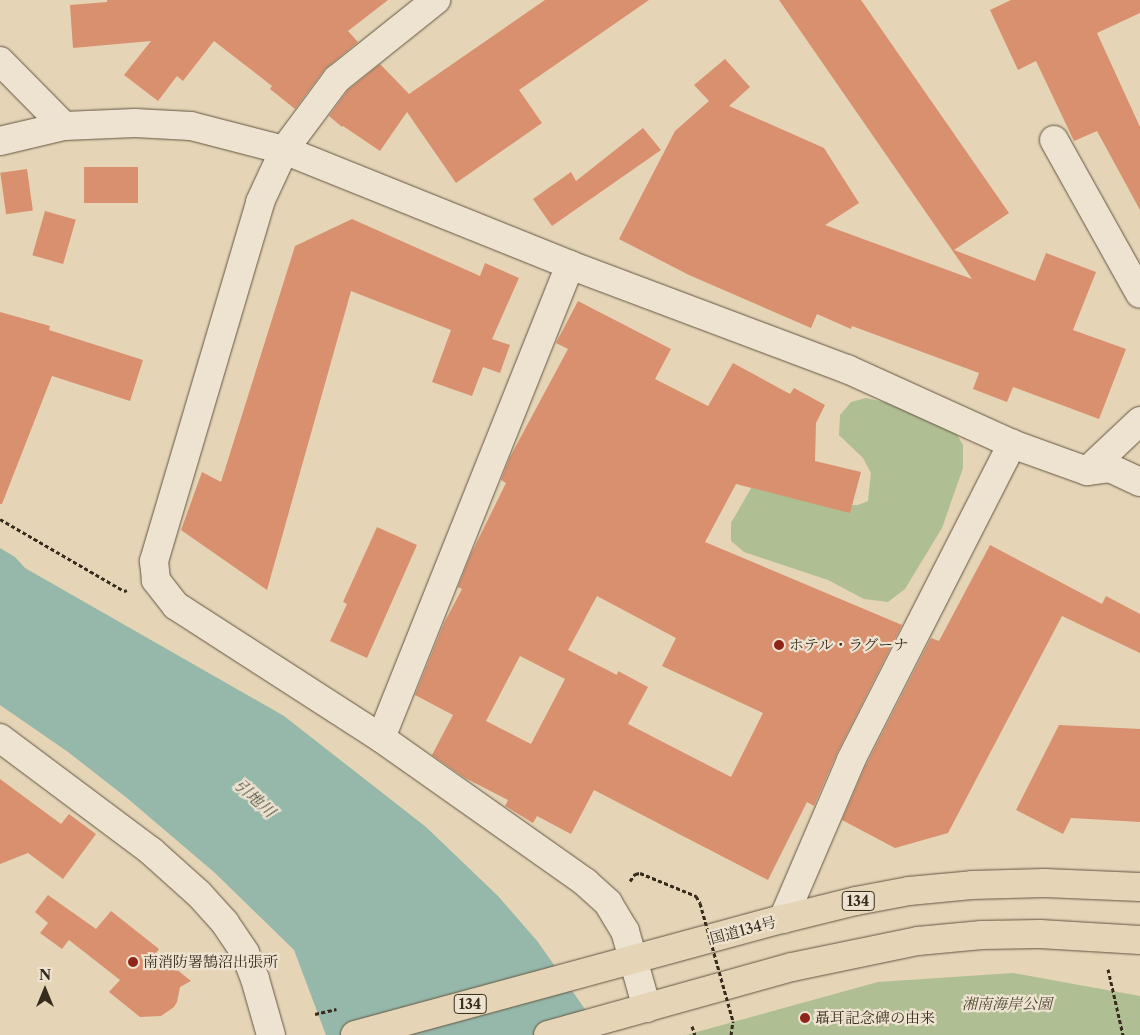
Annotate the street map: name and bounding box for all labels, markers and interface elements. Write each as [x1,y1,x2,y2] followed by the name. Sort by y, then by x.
[789,636,909,654] place label: ホテル・ラグーナ
[773,639,785,651] marker: ホテル・ラグーナ
[231,775,279,821] water label: 引地川
[840,889,876,912] road number: 134
[708,912,778,948] street label: 国道134号
[143,953,278,971] place label: 南消防署鵠沼出張所
[127,956,139,968] marker: 南消防署鵠沼出張所
[20,965,70,1015] north arrow
[39,966,51,984] text: N
[452,992,488,1016] road number: 134
[962,995,1052,1013] park label: 湘南海岸公園
[815,1009,935,1027] place label: 聶耳記念碑の由来
[799,1012,811,1024] marker: 聶耳記念碑の由来

